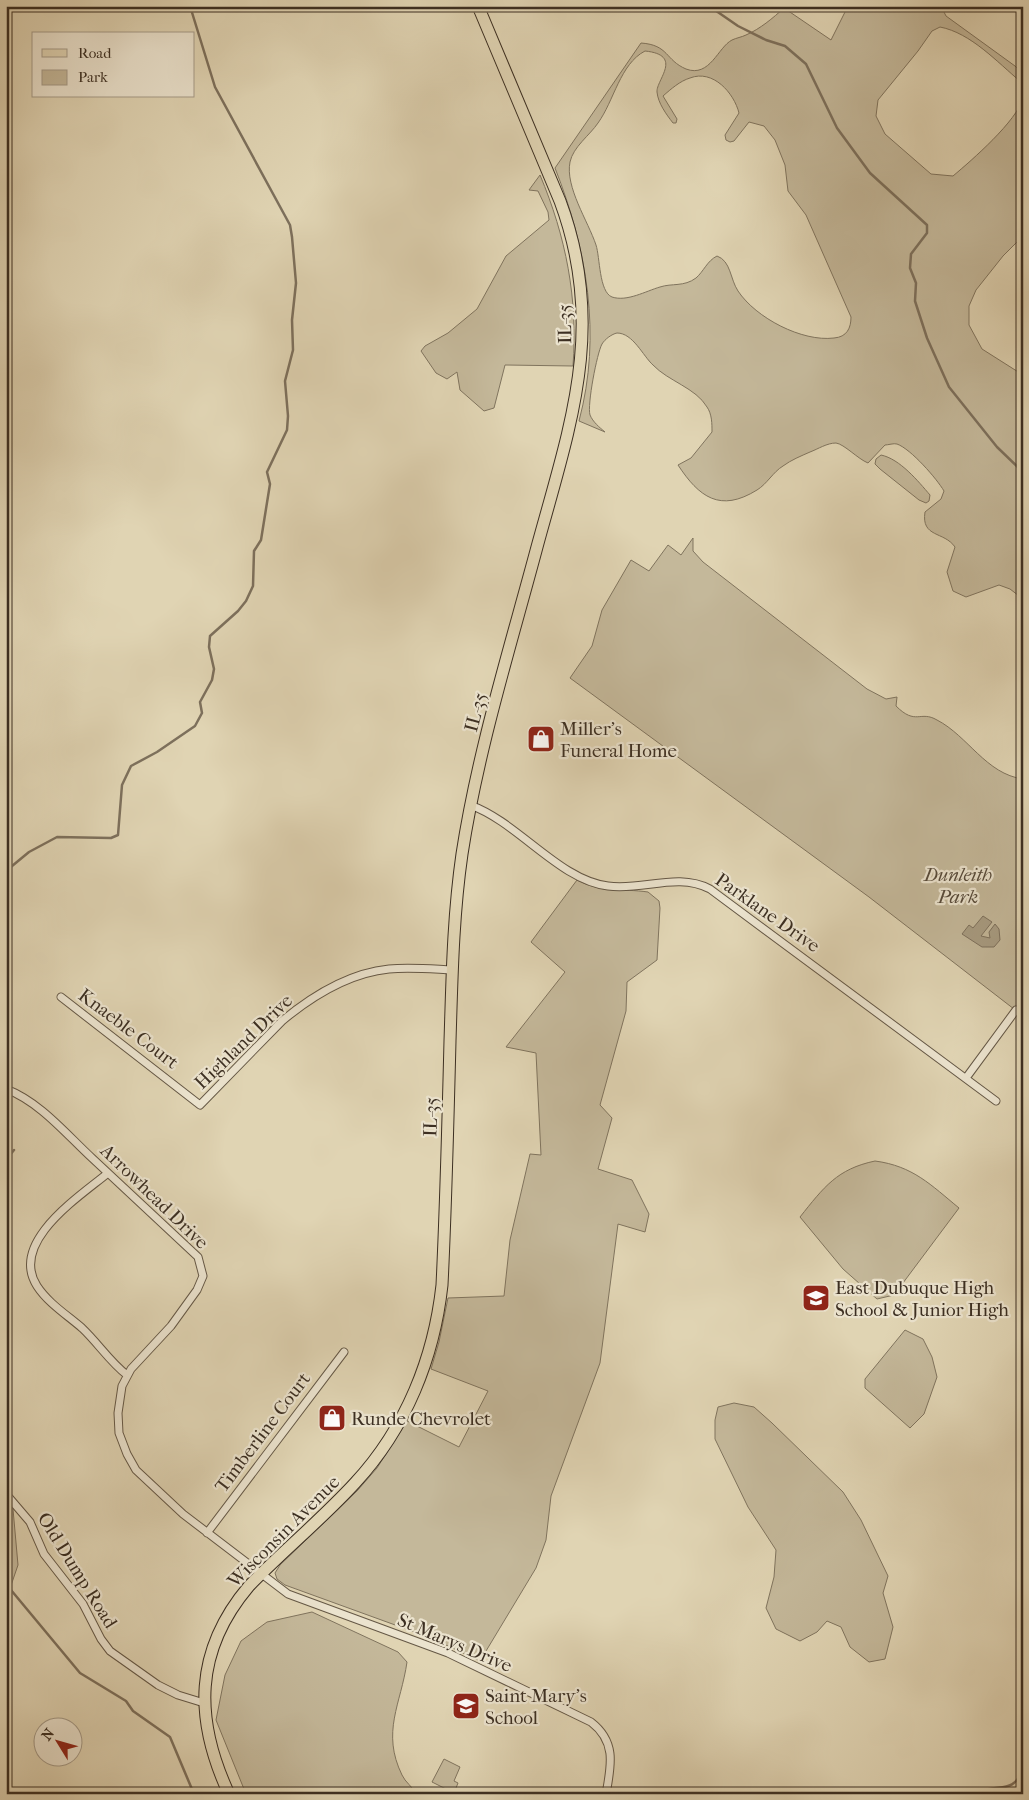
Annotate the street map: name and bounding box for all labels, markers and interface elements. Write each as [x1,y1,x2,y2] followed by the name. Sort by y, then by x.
[32,32,195,98] legend
[78,44,112,62] text: Road
[78,68,108,86] text: Park
[554,304,576,344] street label: IL-35
[460,690,492,734] street label: IL-35
[560,718,677,762] place label: Miller's Funeral Home
[526,724,556,754] shop icon: Miller's Funeral Home
[922,864,992,908] park label: Dunleith Park
[711,869,824,957] street label: Parklane Drive
[74,984,183,1074] street label: Knaeble Court
[190,990,297,1094] street label: Highland Drive
[419,1097,443,1137] street label: IL-35
[95,1139,213,1254] street label: Arrowhead Drive
[835,1277,1009,1321] place label: East Dubuque High School & Junior High
[801,1283,831,1313] school or university icon: East Dubuque High School & Junior High
[211,1368,315,1497] street label: Timberline Court
[317,1403,347,1433] shop icon: Runde Chevrolet
[351,1408,491,1430] place label: Runde Chevrolet
[222,1471,344,1593] street label: Wisconsin Avenue
[33,1509,122,1633] street label: Old Dump Road
[394,1609,515,1677] street label: St Marys Drive
[485,1685,587,1729] place label: Saint Mary's School
[451,1691,481,1721] school or university icon: Saint Mary's School
[32,1718,82,1768] north arrow
[38,1725,58,1744] text: N

